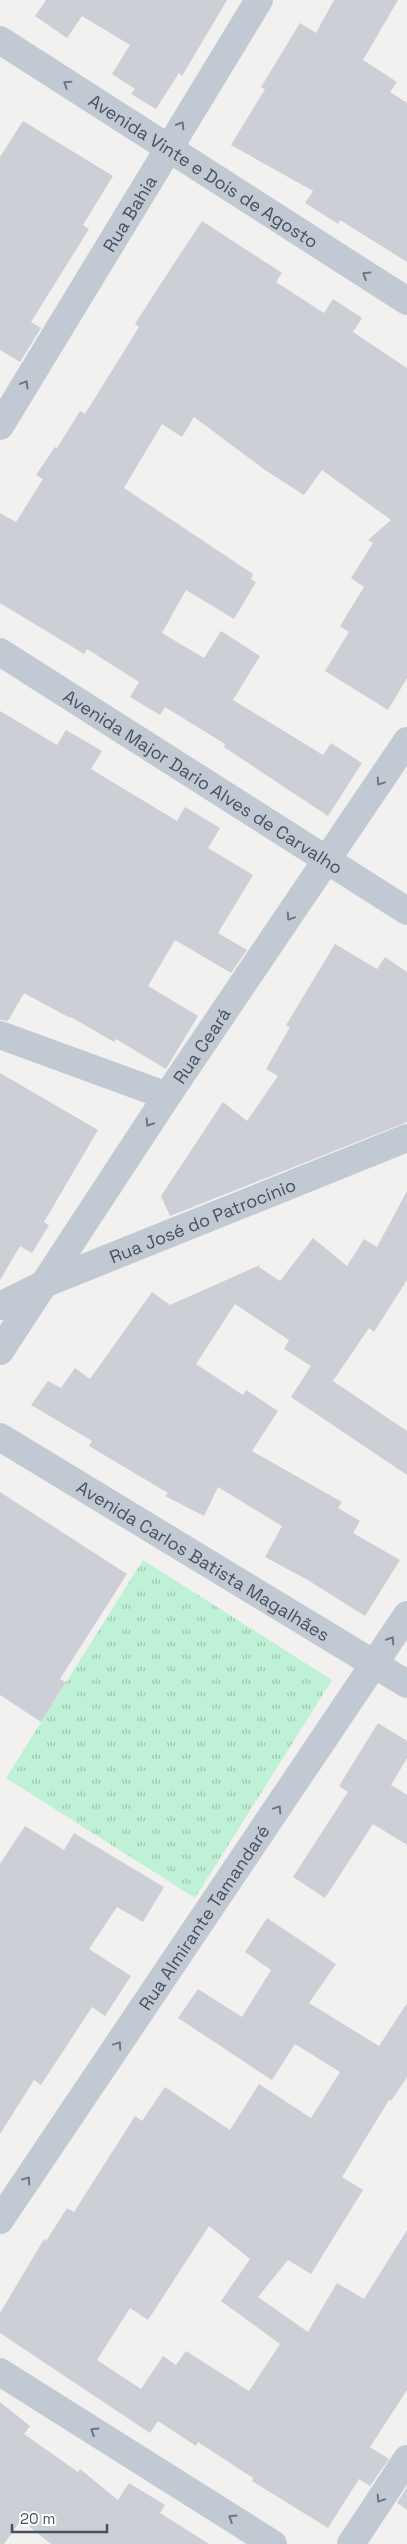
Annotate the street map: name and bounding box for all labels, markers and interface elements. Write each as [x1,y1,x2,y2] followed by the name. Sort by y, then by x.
[63,81,72,90] one-way arrow
[85,88,323,253] street label: Avenida Vinte e Dois de Agosto
[175,121,184,131] one-way arrow
[97,171,161,256] street label: Rua Bahia
[362,272,371,282] one-way arrow
[19,381,29,390] one-way arrow
[59,684,347,879] street label: Avenida Major Dario Alves de Carvalho
[377,776,386,785] one-way arrow
[287,911,296,920] one-way arrow
[167,1003,235,1088] street label: Rua Ceará
[146,1118,155,1127] one-way arrow
[106,1172,299,1268] street label: Rua José do Patrocínio
[73,1475,334,1646] street label: Avenida Carlos Batista Magalhães
[385,1636,395,1645] one-way arrow
[272,1805,281,1815] one-way arrow
[133,1820,274,2014] street label: Rua Almirante Tamandaré
[112,2041,121,2051] one-way arrow
[21,2176,30,2186] one-way arrow
[91,2428,100,2438] one-way arrow
[377,2494,386,2503] one-way arrow
[12,2502,108,2534] scale bar
[20,2509,55,2528] text: 20 m
[228,2515,237,2524] one-way arrow

